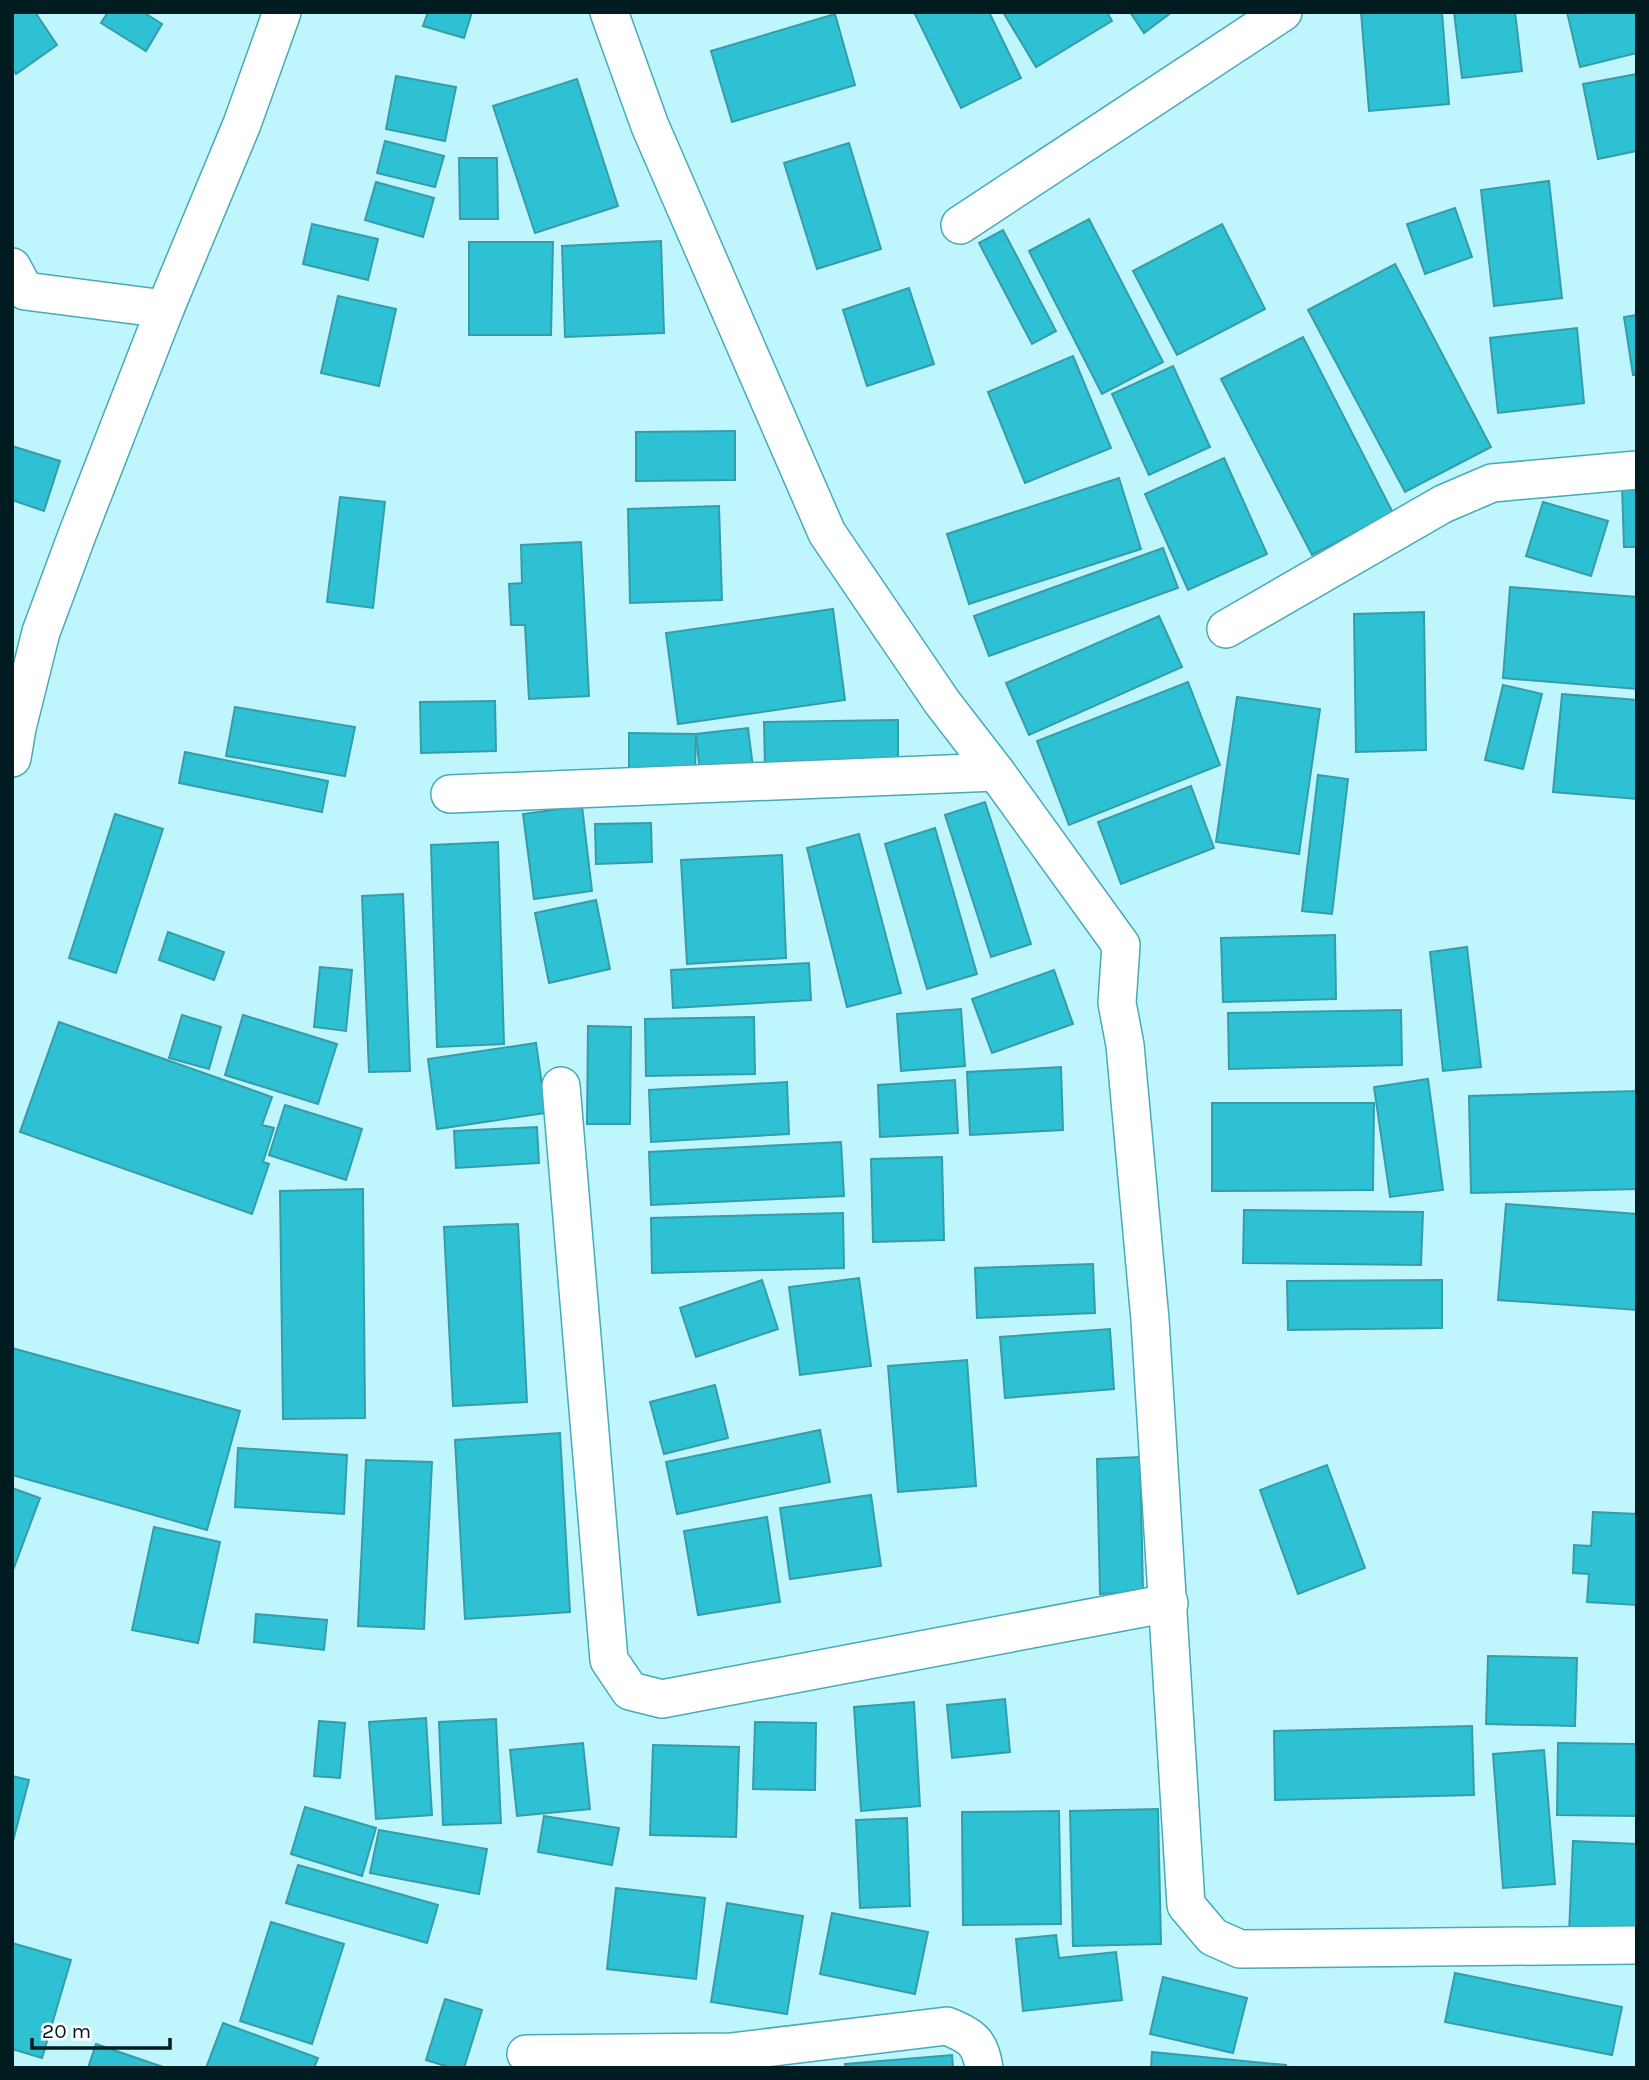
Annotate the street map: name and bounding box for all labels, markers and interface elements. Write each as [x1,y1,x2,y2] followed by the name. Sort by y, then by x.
[32,2007,170,2050] scale bar
[42,2019,91,2043] text: 20 m

